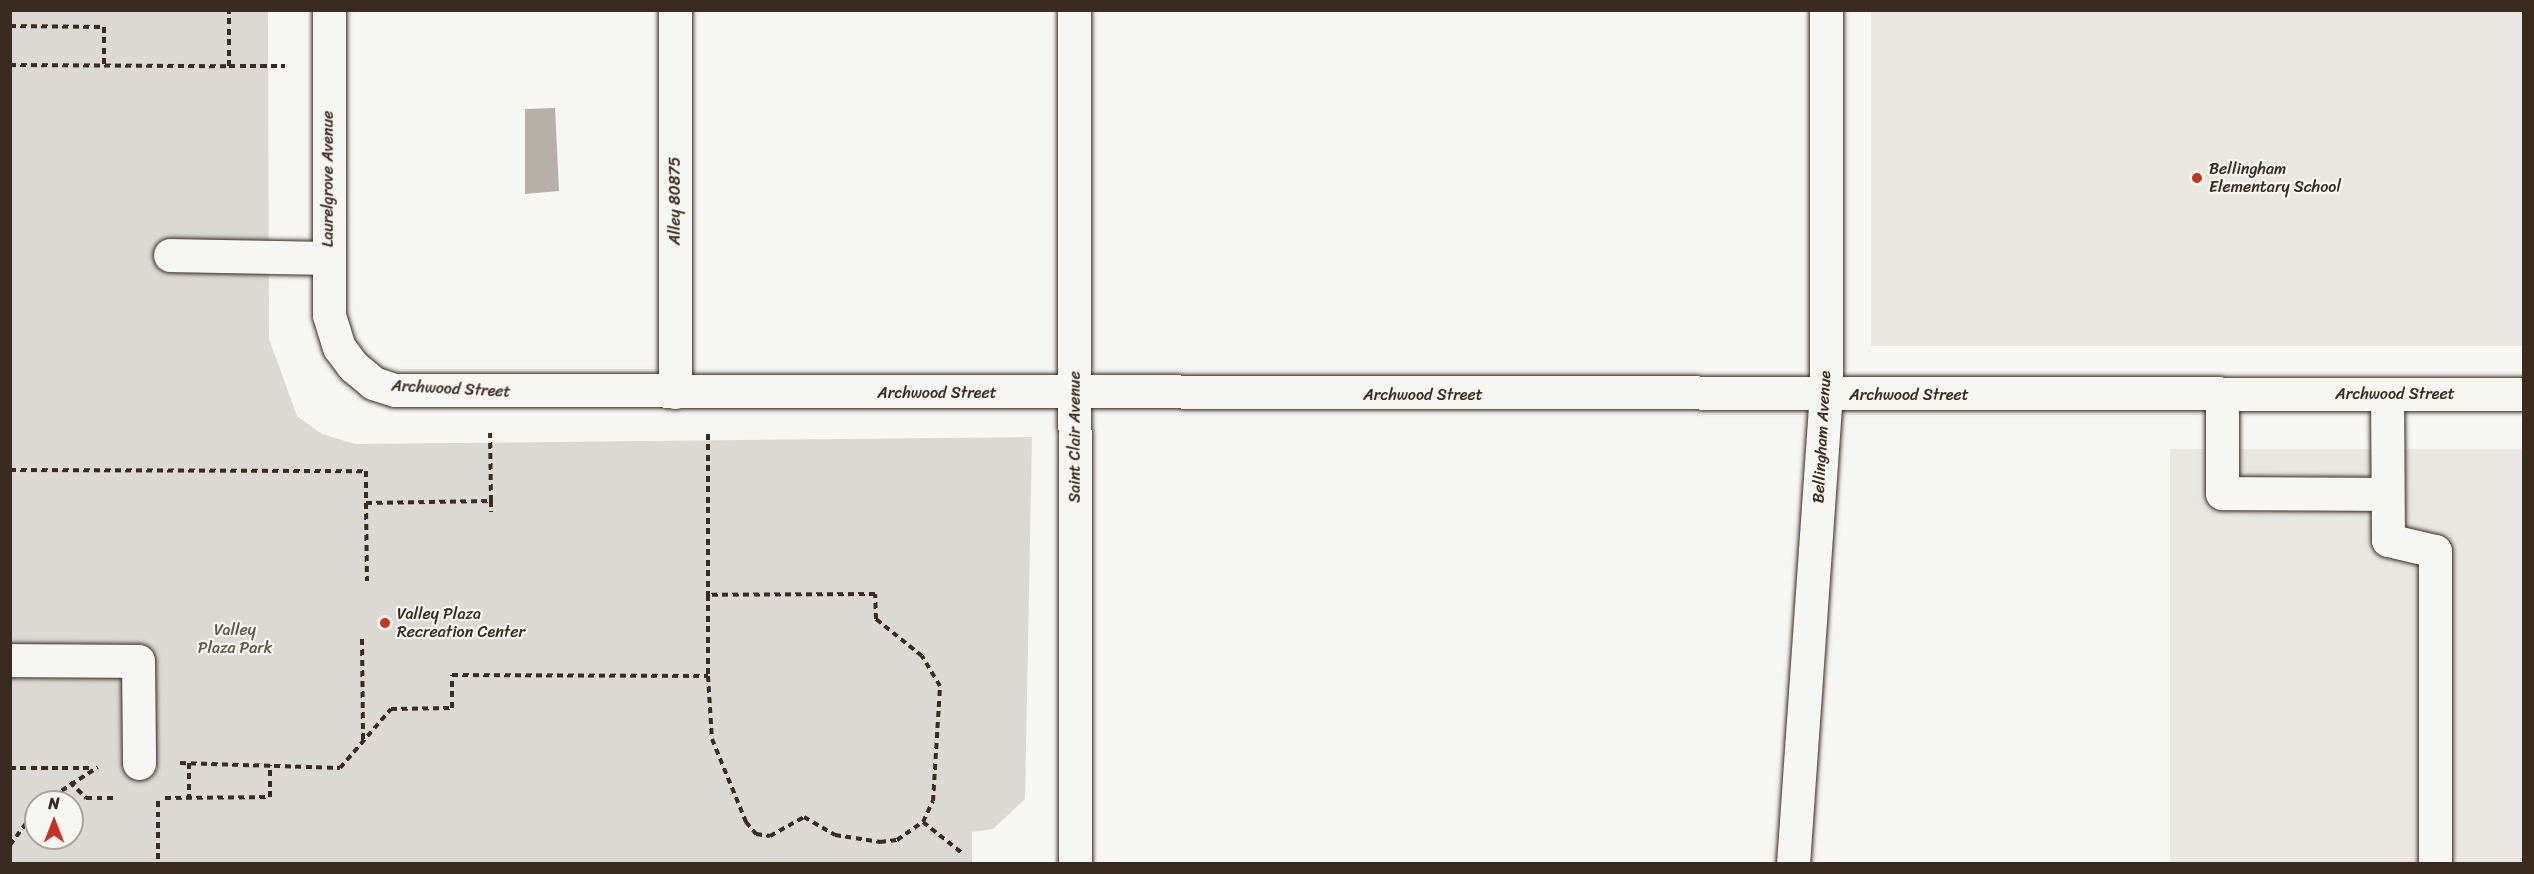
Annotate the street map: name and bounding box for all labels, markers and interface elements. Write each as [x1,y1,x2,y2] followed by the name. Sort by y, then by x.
[318,111,338,247] street label: Laurelgrove Avenue
[665,157,685,245] street label: Alley 80875
[2209,159,2341,197] place label: Bellingham Elementary School
[2190,171,2204,185] marker: Bellingham Elementary School
[1809,370,1835,504] street label: Bellingham Avenue
[1065,371,1085,503] street label: Saint Clair Avenue
[391,376,511,402] street label: Archwood Street
[877,383,997,403] street label: Archwood Street
[2335,384,2455,404] street label: Archwood Street
[1363,385,1483,405] street label: Archwood Street
[1849,385,1969,405] street label: Archwood Street
[397,604,526,642] place label: Valley Plaza Recreation Center
[378,616,392,630] marker: Valley Plaza Recreation Center
[198,620,272,658] park label: Valley Plaza Park
[48,789,60,818] text: N
[24,790,84,850] north arrow

